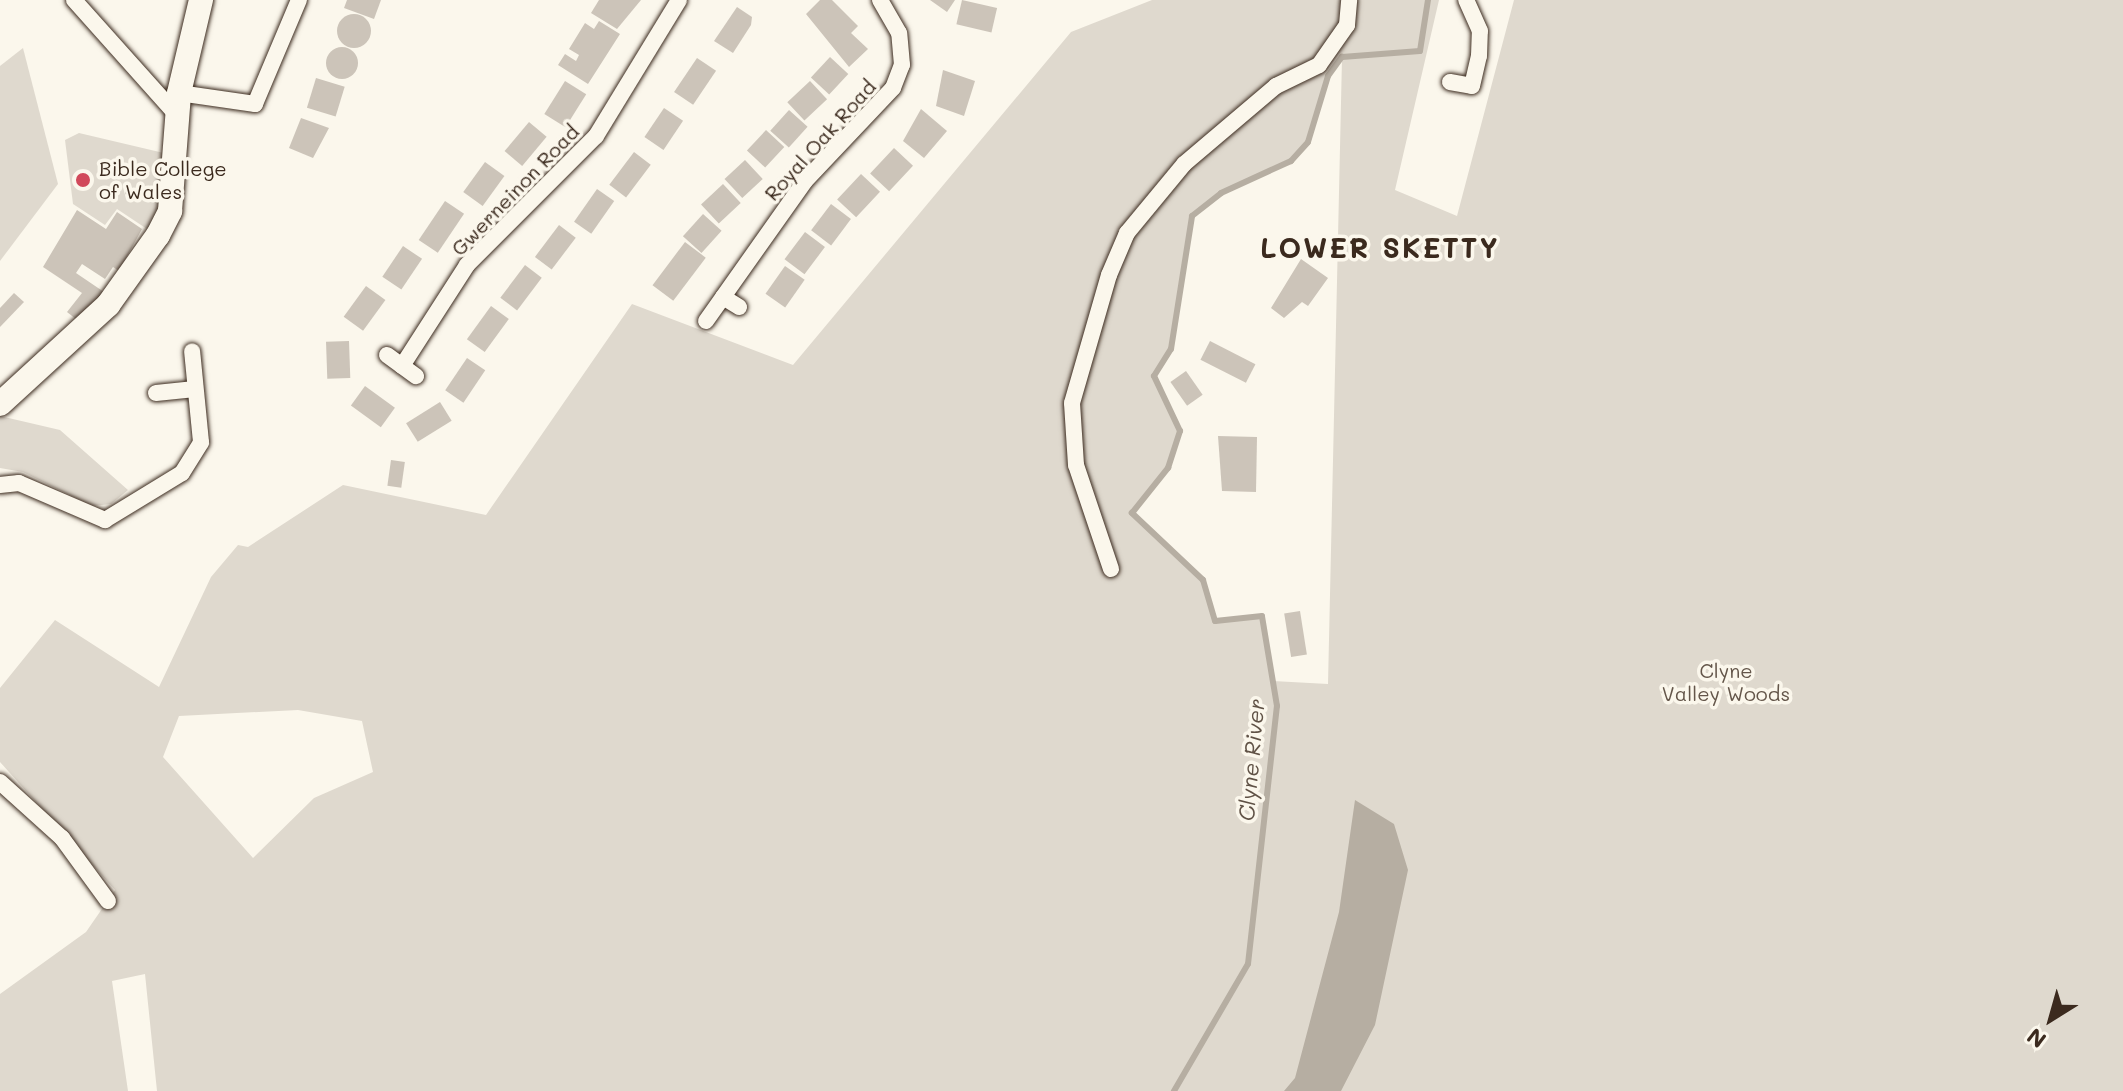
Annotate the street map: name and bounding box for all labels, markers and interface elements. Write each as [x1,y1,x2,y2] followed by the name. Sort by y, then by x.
[760,75,880,205] street label: Royal Oak Road
[446,120,584,260] street label: Gwerneinon Road
[99,156,227,203] place label: Bible College of Wales
[74,171,92,189] marker: Bible College of Wales
[1260,230,1500,264] district label: LOWER SKETTY
[1662,658,1790,705] park label: Clyne Valley Woods
[1233,698,1269,822] water label: Clyne River
[2011,979,2091,1059] north arrow
[2021,1022,2052,1055] text: N

